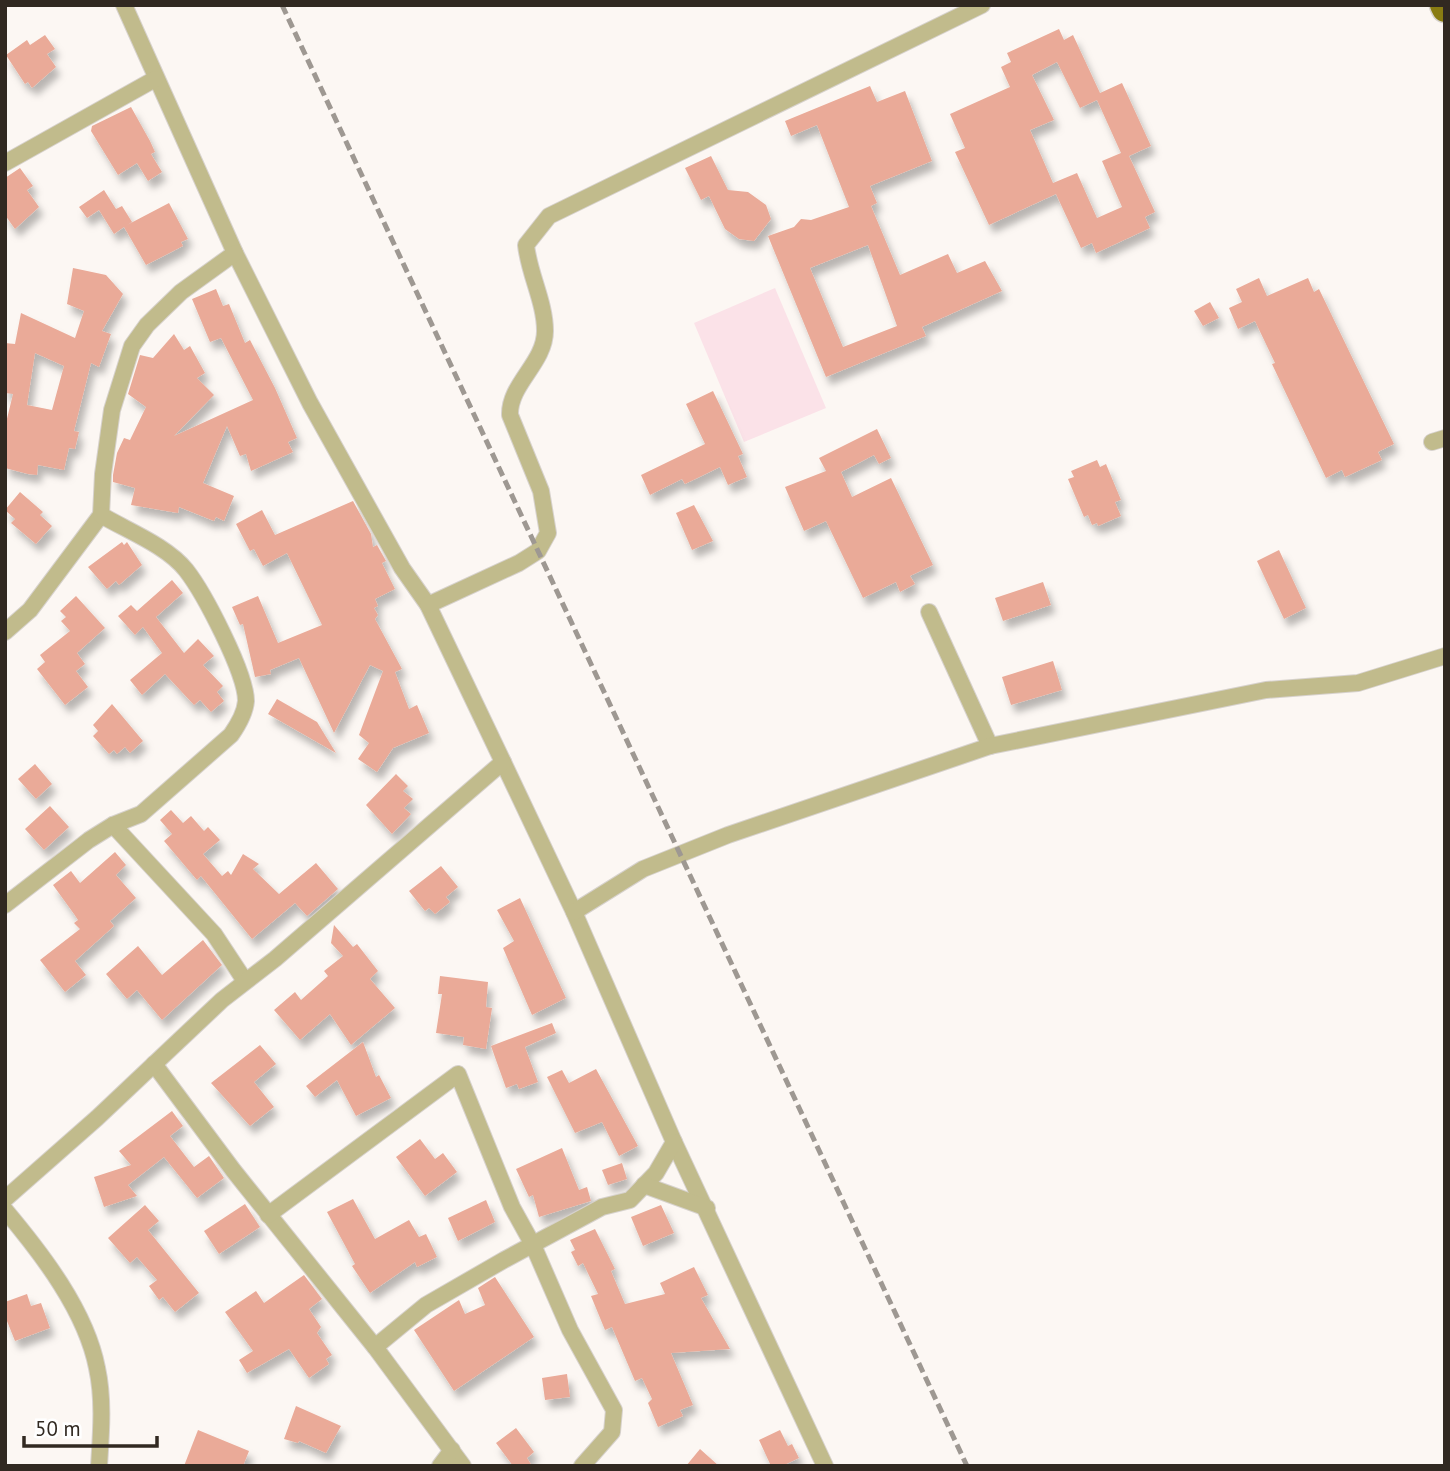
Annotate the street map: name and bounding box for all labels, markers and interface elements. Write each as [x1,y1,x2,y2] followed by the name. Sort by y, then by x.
[24,1404,158,1448] scale bar
[35,1415,81,1442] text: 50 m

